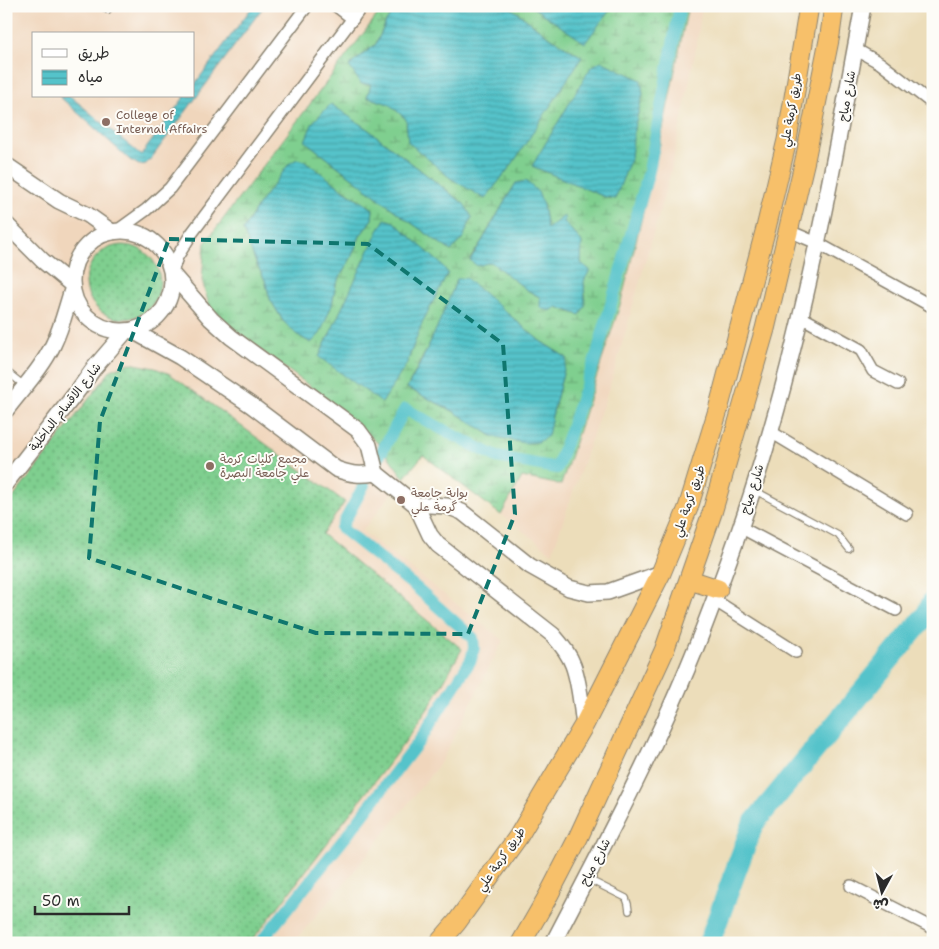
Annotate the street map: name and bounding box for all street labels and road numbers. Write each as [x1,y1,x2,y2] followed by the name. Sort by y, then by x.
[835,69,860,123] street label: شارع مياح
[777,72,808,149] street label: طريق كرمة علي
[25,360,105,455] street label: شارع الاقسام الداخلية
[736,462,768,516] street label: شارع مياح
[669,463,712,540] street label: طريق كرمة علي
[473,824,531,896] street label: طريق كرمة علي
[576,836,615,889] street label: شارع مياح

